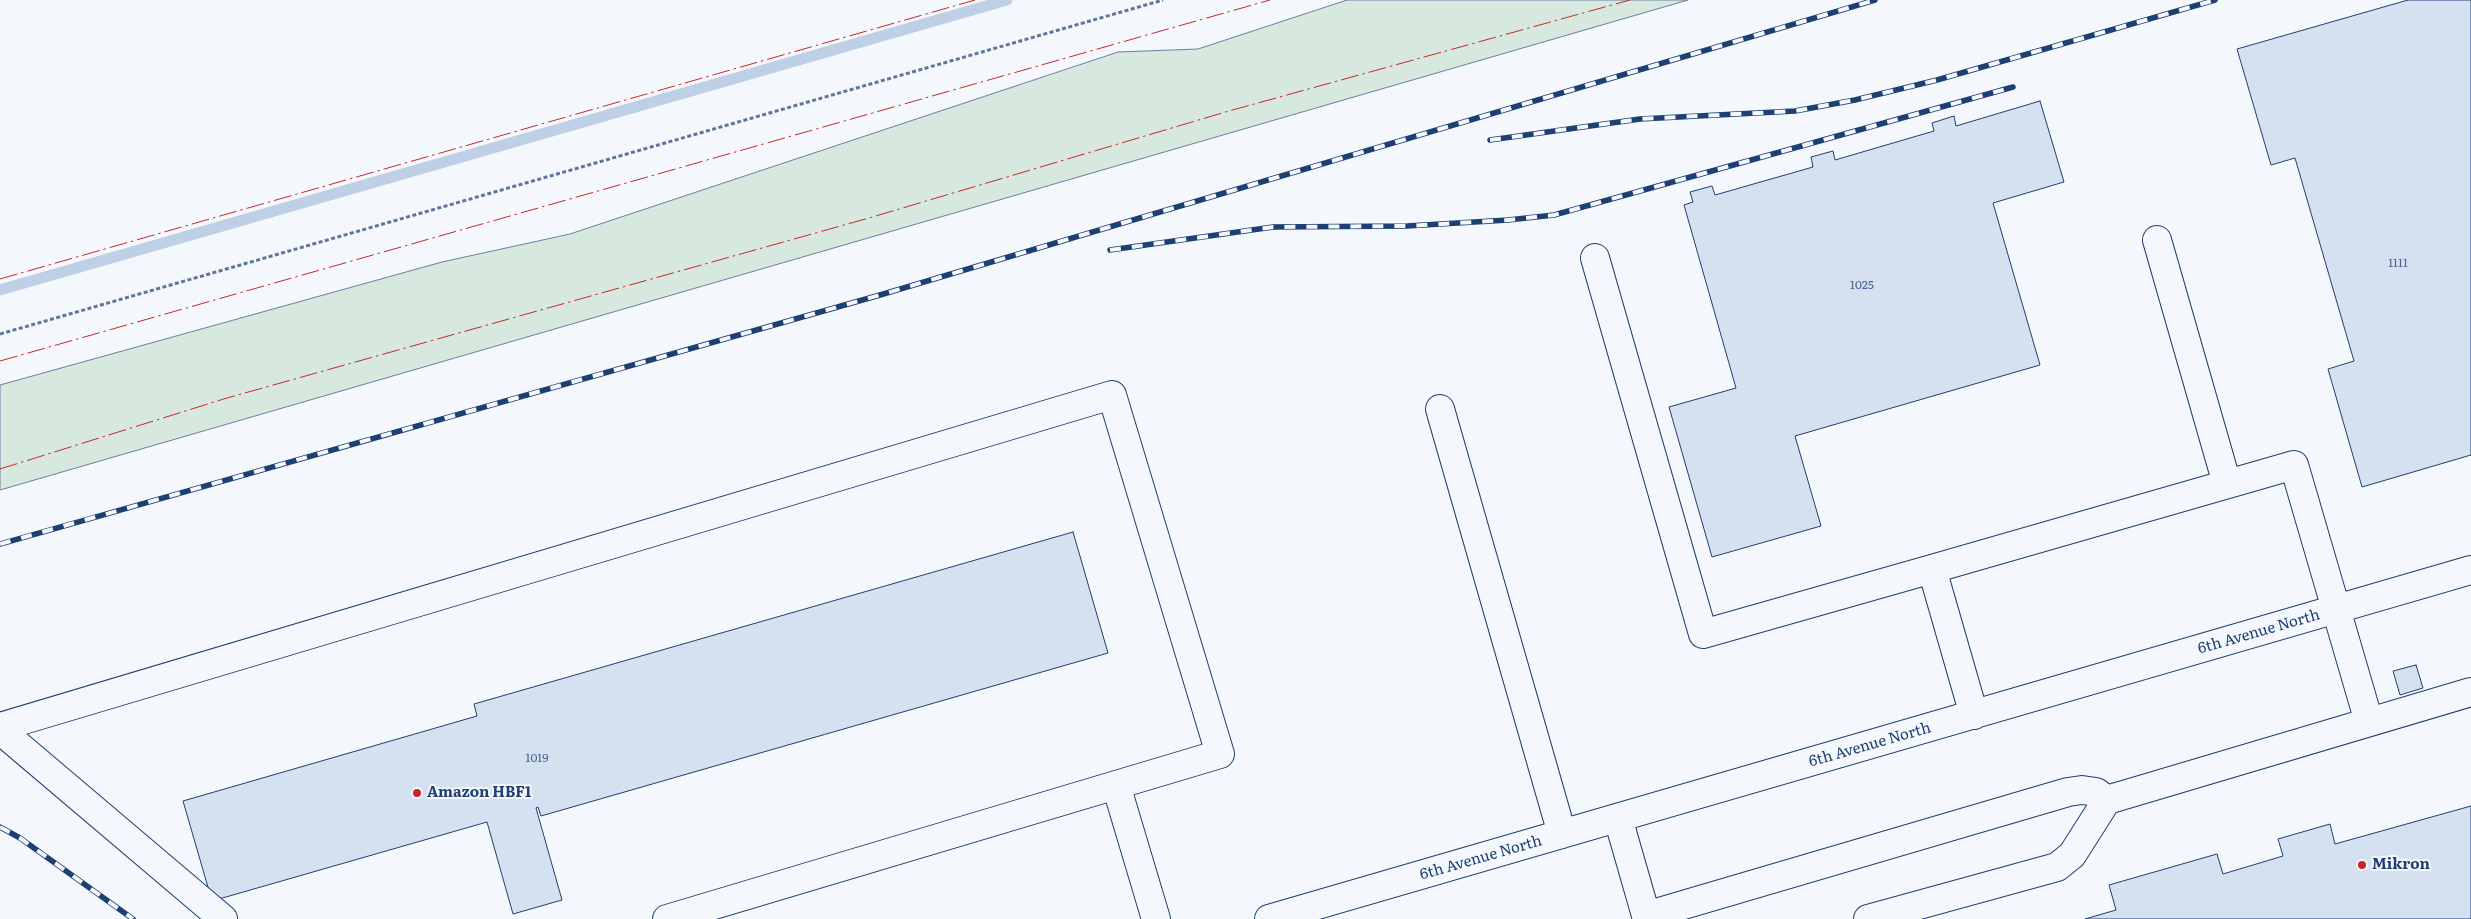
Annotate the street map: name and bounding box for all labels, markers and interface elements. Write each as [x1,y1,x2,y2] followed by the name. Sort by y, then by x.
[2388,256,2408,270] house number: 1111
[1850,278,1874,292] house number: 1025
[2196,606,2322,658] street label: 6th Avenue North
[1807,719,1933,771] street label: 6th Avenue North
[526,751,548,765] house number: 1019
[427,784,531,802] place label: Amazon HBF1
[411,787,423,799] marker: Amazon HBF1
[1418,832,1544,884] street label: 6th Avenue North
[2372,856,2430,874] place label: Mikron
[2356,859,2368,871] marker: Mikron

